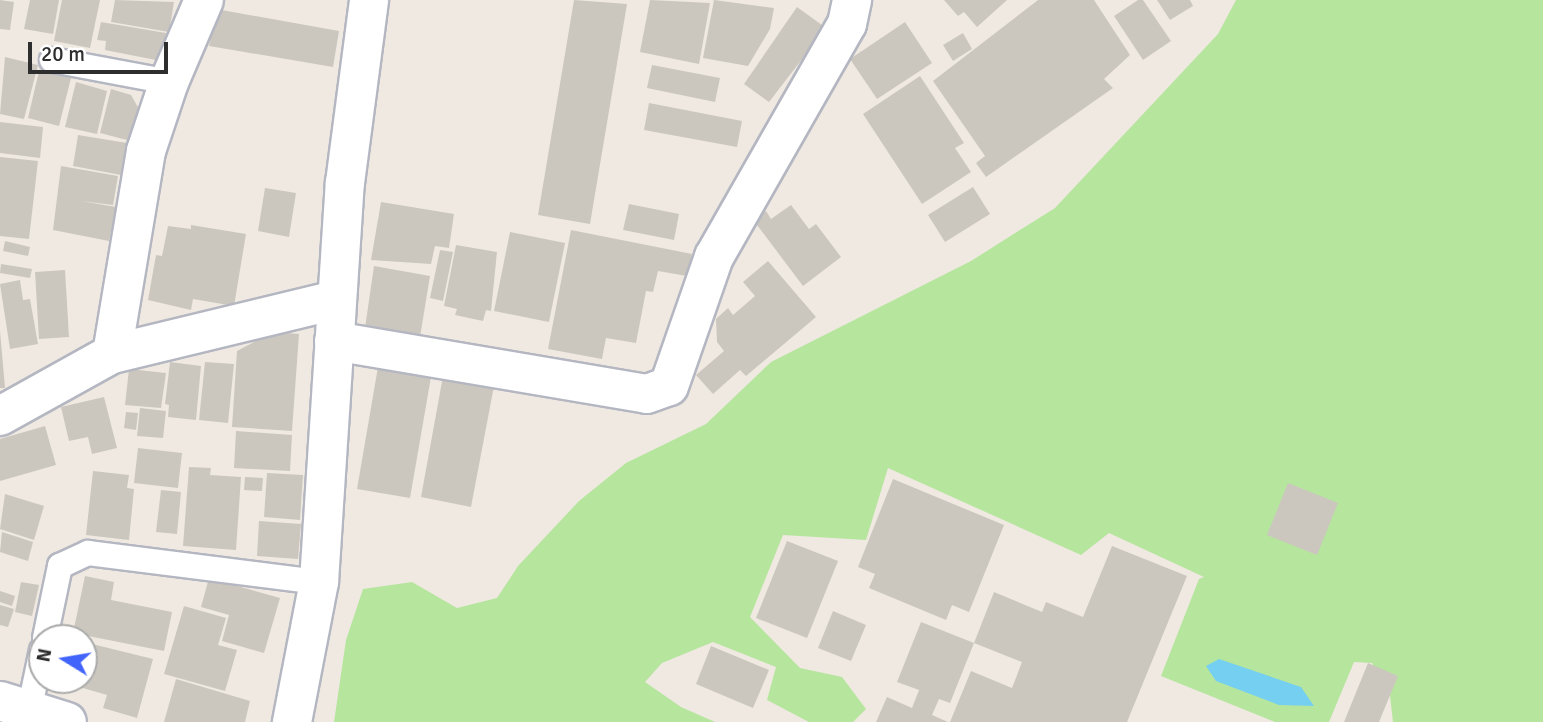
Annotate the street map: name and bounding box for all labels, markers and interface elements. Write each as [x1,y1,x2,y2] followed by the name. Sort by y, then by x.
[32,28,172,72] scale bar
[41,41,85,67] text: 20 m
[28,624,98,694] north arrow
[31,647,57,664] text: N

